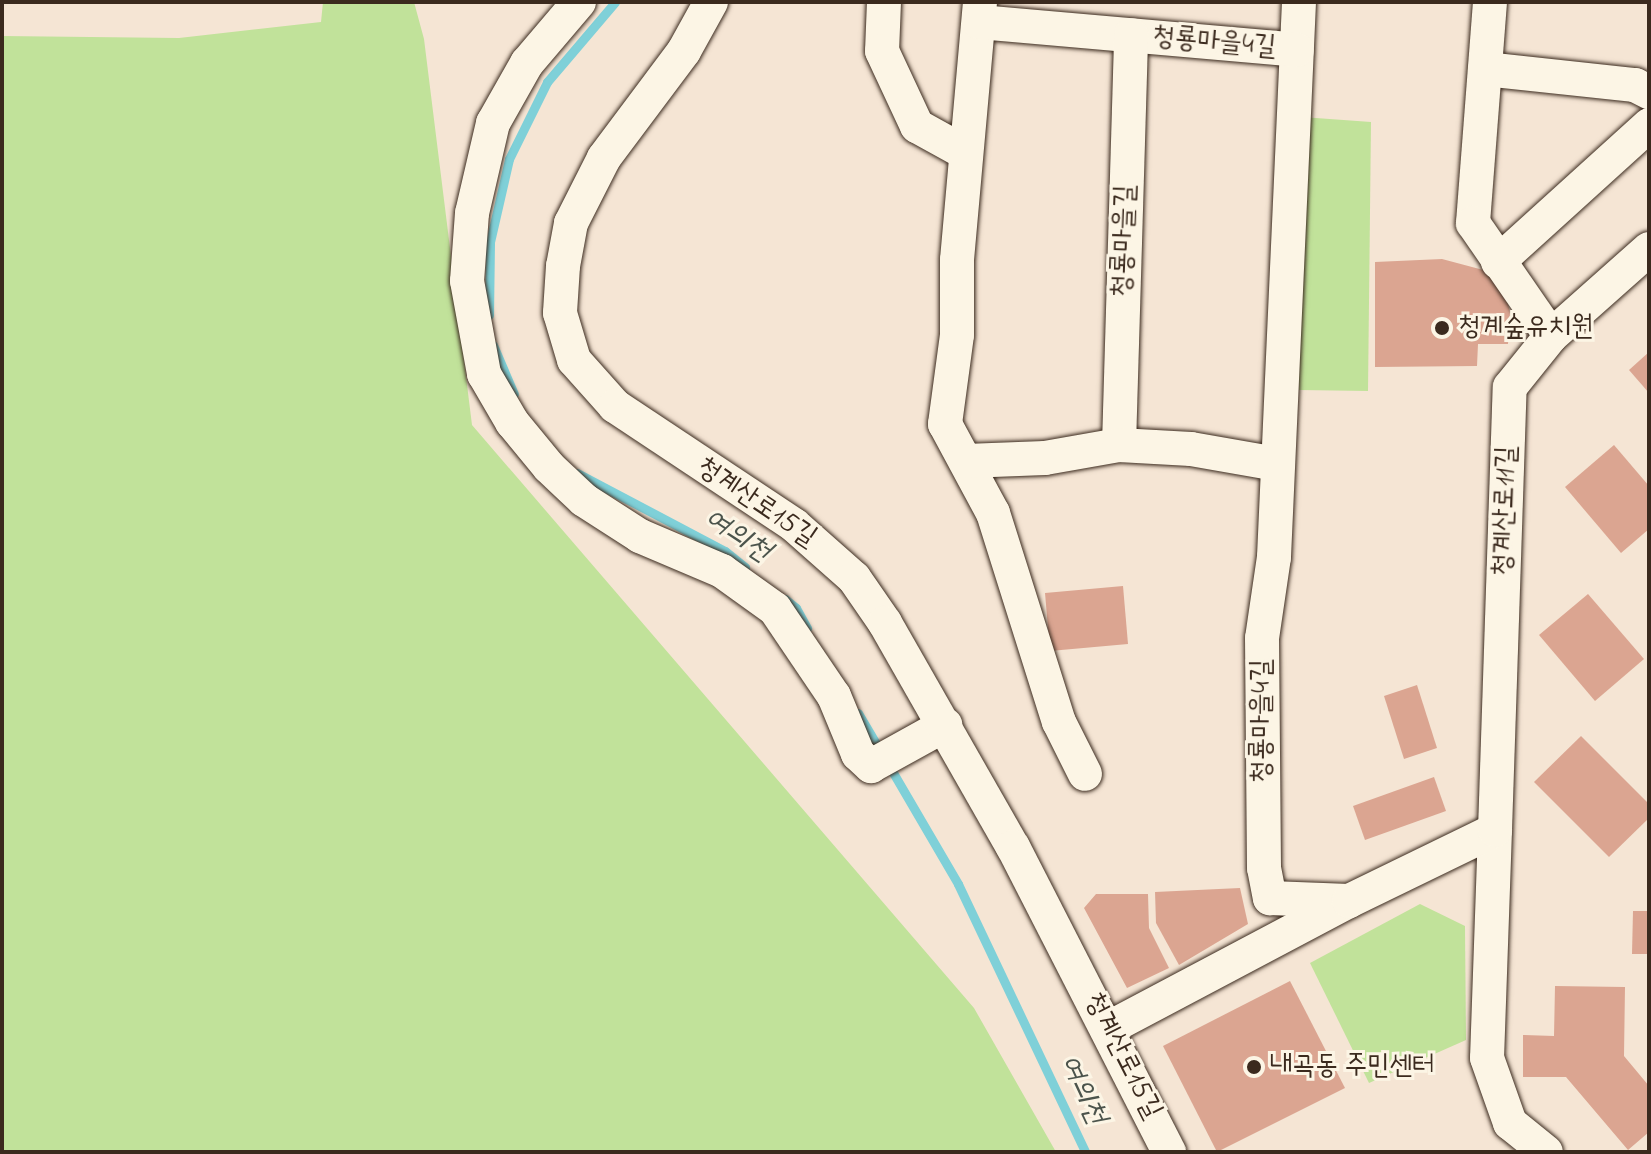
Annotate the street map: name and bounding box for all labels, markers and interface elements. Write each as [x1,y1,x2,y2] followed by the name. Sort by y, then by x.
[1151,21,1277,65] street label: 청룡마을4길
[1106,184,1144,298] street label: 청룡마을길
[1458,311,1593,345] place label: 청계숲유치원
[1433,319,1451,337] marker: 청계숲유치원
[1487,445,1525,577] street label: 청계산로11길
[690,451,822,555] street label: 청계산로15길
[697,501,777,571] water label: 여의천
[1246,659,1280,783] street label: 청룡마을4길
[1076,987,1168,1125] street label: 청계산로15길
[1050,1050,1114,1130] water label: 여의천
[1270,1050,1435,1084] place label: 내곡동 주민센터
[1245,1058,1263,1076] marker: 내곡동 주민센터

